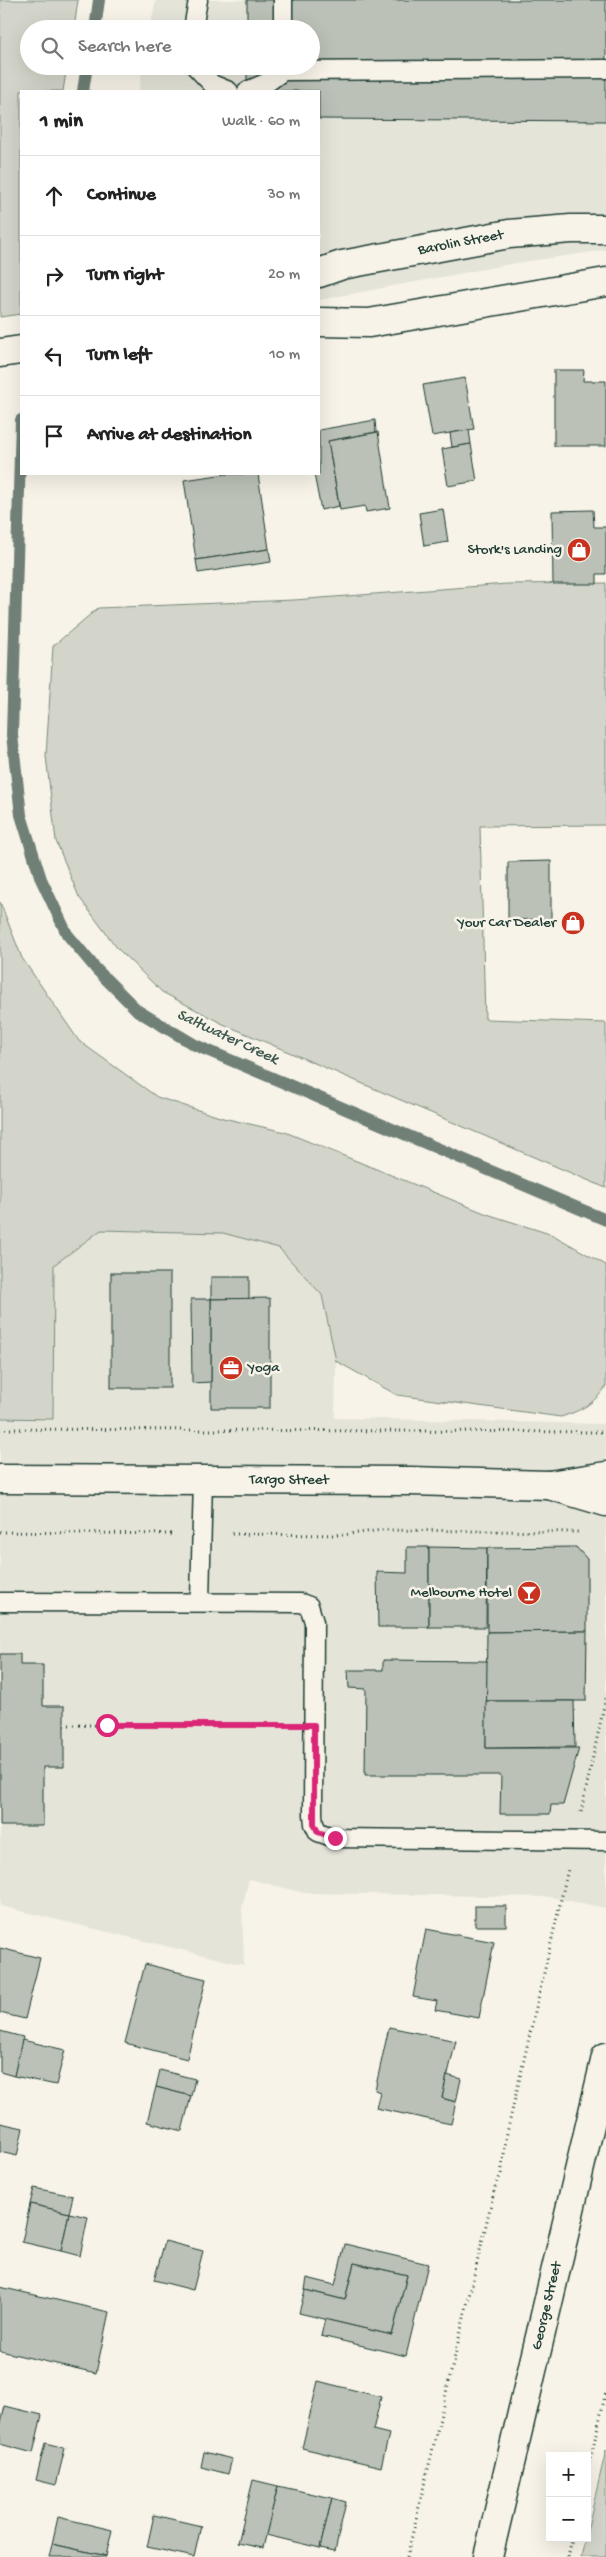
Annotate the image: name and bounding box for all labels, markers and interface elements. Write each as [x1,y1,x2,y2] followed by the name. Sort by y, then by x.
[20,20,320,75] search box
[38,34,66,62] icon: search
[78,36,172,59] text: Search here
[40,110,83,135] text: 1 min
[222,113,300,132] text: Walk · 60 m
[40,182,68,210] icon: ahead
[87,184,156,207] text: Continue
[267,186,300,205] text: 30 m
[416,226,507,260] street label: Barolin Street
[40,262,68,290] icon: right
[87,264,163,287] text: Turn right
[268,266,300,285] text: 20 m
[40,342,68,370] icon: left
[87,344,151,367] text: Turn left
[269,346,300,365] text: 10 m
[40,422,68,450] icon: arrive
[87,424,251,447] text: Arrive at destination
[566,537,592,563] shop icon: Stork's Landing
[468,541,562,559] place label: Stork's Landing
[560,910,586,936] shop icon: Your Car Dealer
[456,914,558,932] place label: Your Car Dealer
[173,1006,282,1071] water label: Saltwater Creek
[218,1355,244,1381] office icon: Yoga
[246,1359,280,1377] place label: Yoga
[248,1471,331,1490] street label: Targo Street
[516,1580,542,1606] bar icon: Melbourne Hotel
[411,1584,512,1602] place label: Melbourne Hotel
[96,1714,119,1737] route start
[324,1827,347,1850] route end
[528,2258,567,2352] street label: George Street
[546,2452,591,2542] map controls
[546,2452,591,2497] button: +
[546,2497,591,2542] button: −

